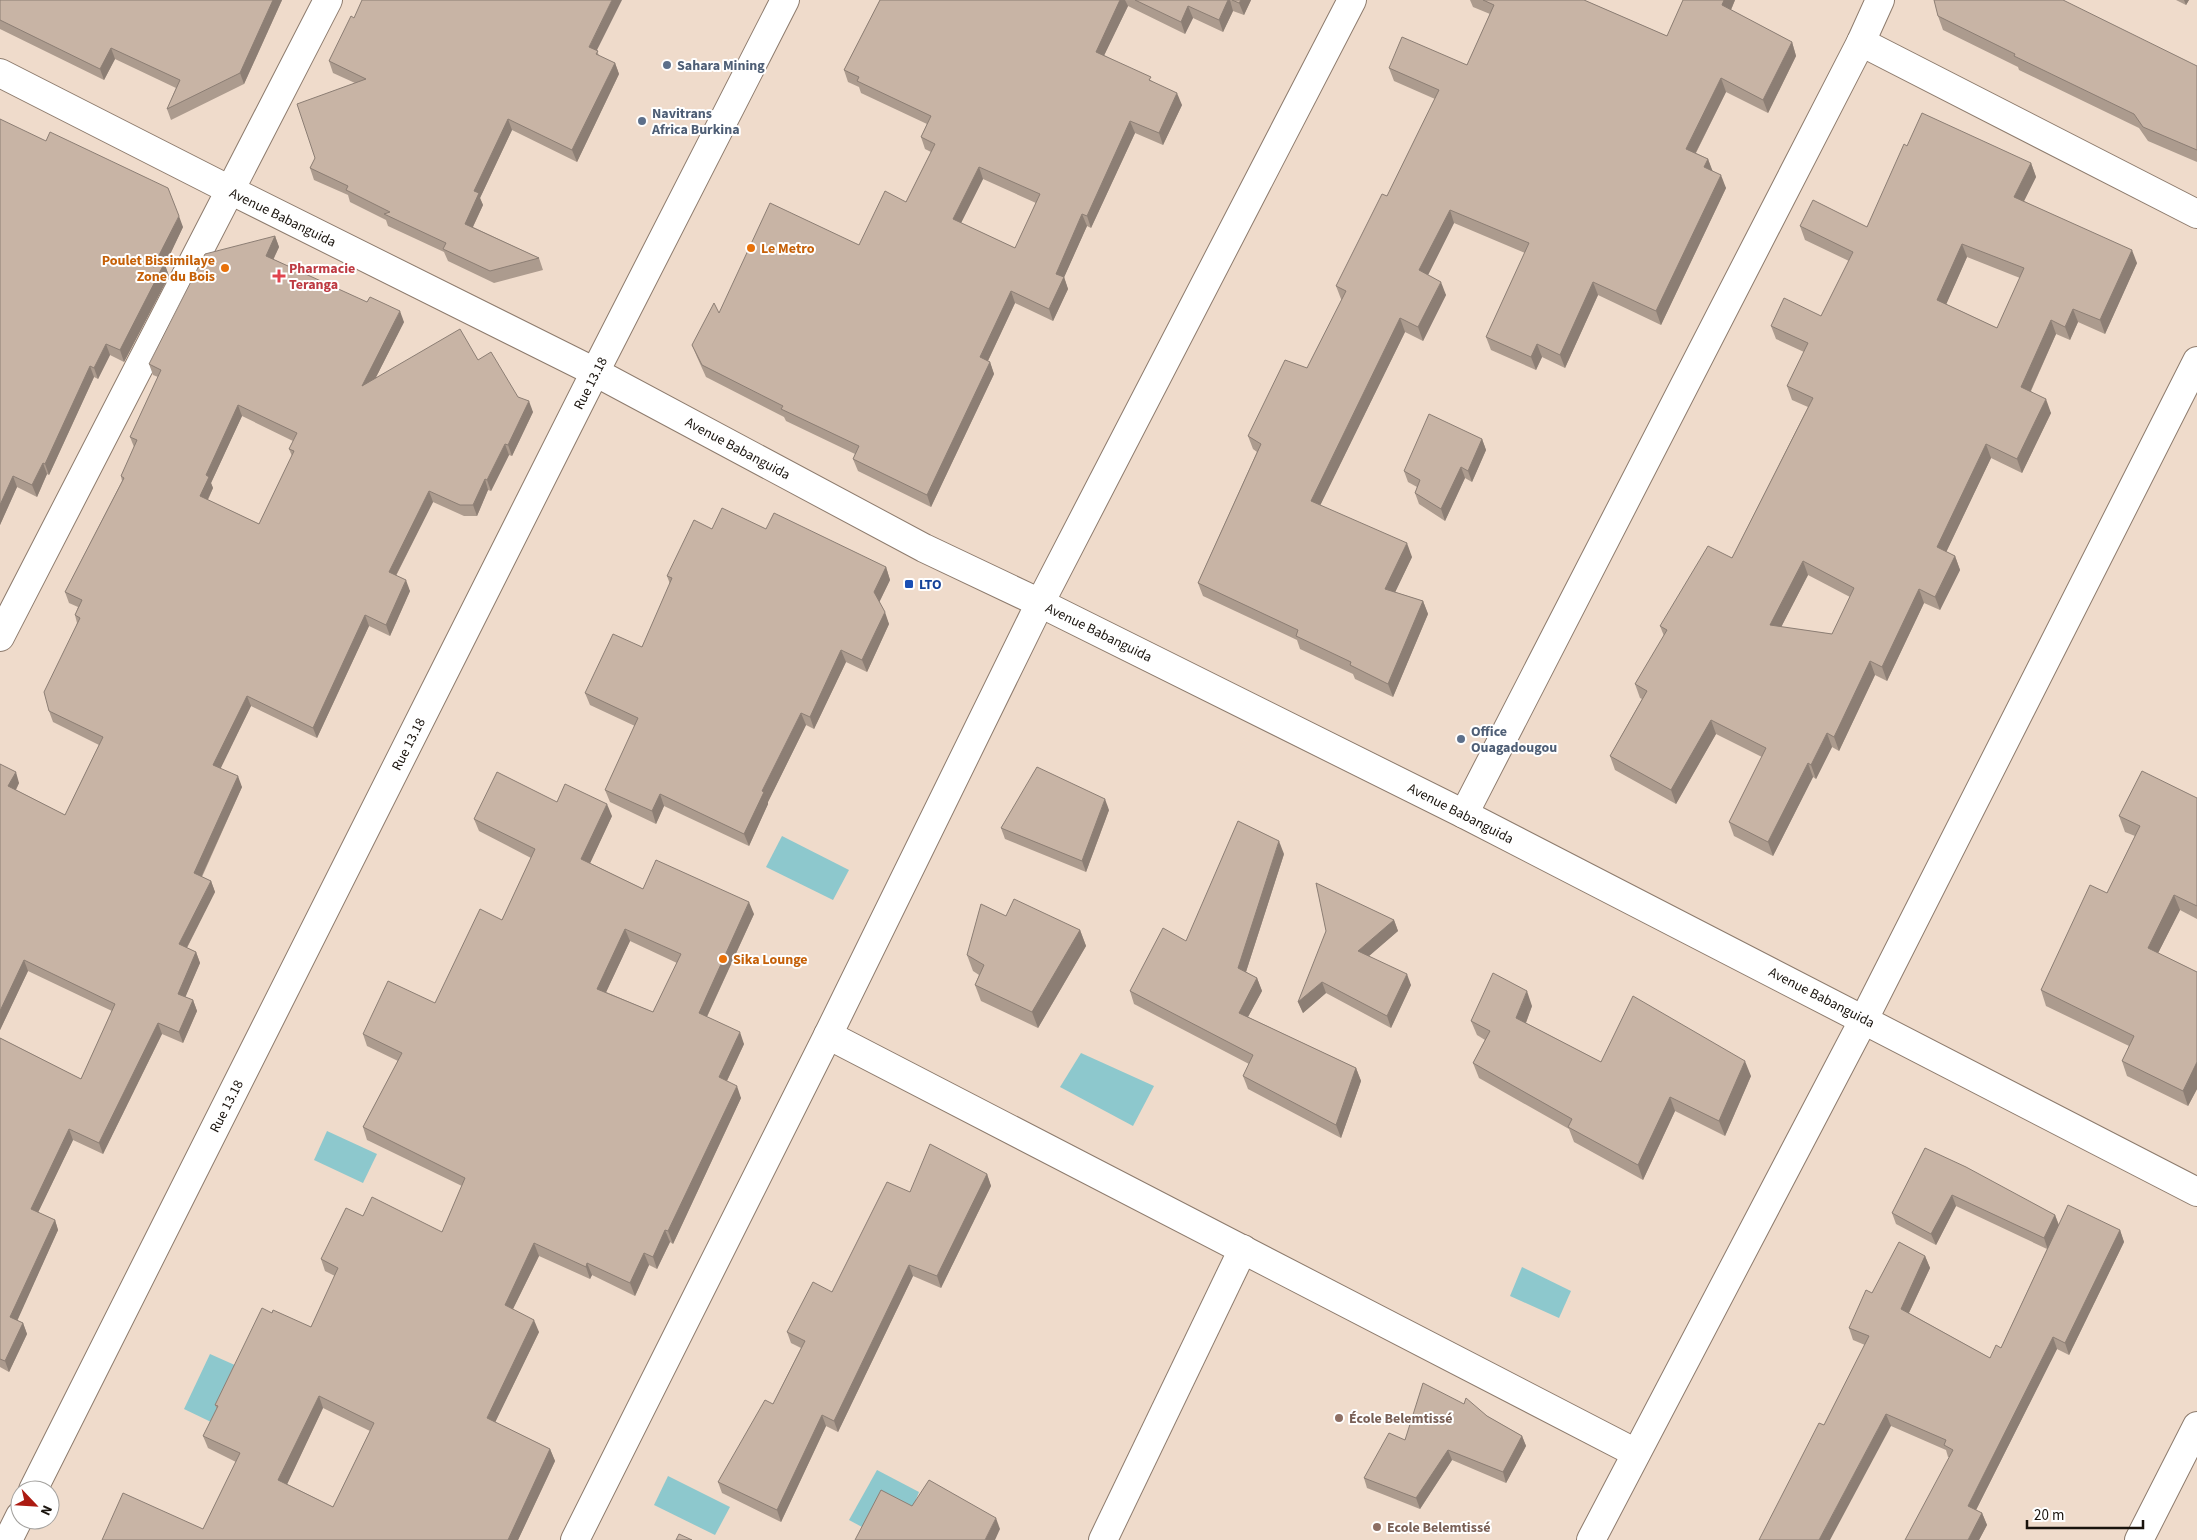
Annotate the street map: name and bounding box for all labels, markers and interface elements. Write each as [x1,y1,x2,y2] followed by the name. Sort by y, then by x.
[677,56,765,76] place label: Sahara Mining
[661,59,673,71] marker: Sahara Mining
[651,104,740,140] place label: Navitrans Africa Burkina
[636,115,648,127] marker: Navitrans Africa Burkina
[226,183,339,252] street label: Avenue Babanguida
[761,239,815,259] place label: Le Metro
[745,242,757,254] marker: Le Metro
[102,251,215,287] place label: Poulet Bissimilaye Zone du Bois
[289,259,355,295] place label: Pharmacie Teranga
[219,262,231,274] marker: Poulet Bissimilaye Zone du Bois
[273,270,285,282] marker: Pharmacie Teranga
[569,354,613,413] street label: Rue 13.18
[681,413,794,485] street label: Avenue Babanguida
[919,575,942,595] place label: LTO
[903,578,915,590] marker: LTO
[1042,598,1155,667] street label: Avenue Babanguida
[387,715,431,774] street label: Rue 13.18
[1471,722,1557,758] place label: Office Ouagadougou
[1455,733,1467,745] marker: Office Ouagadougou
[1404,779,1517,849] street label: Avenue Babanguida
[733,950,808,970] place label: Sika Lounge
[717,953,729,965] marker: Sika Lounge
[1765,963,1878,1033] street label: Avenue Babanguida
[205,1077,249,1136] street label: Rue 13.18
[1349,1409,1452,1429] place label: École Belemtissé
[1333,1412,1345,1424] marker: École Belemtissé
[10,1480,60,1530] north arrow
[2027,1498,2143,1530] scale bar
[35,1502,57,1519] text: N
[2034,1505,2064,1526] text: 20 m
[1387,1518,1490,1538] place label: Ecole Belemtissé
[1371,1521,1383,1533] marker: Ecole Belemtissé

